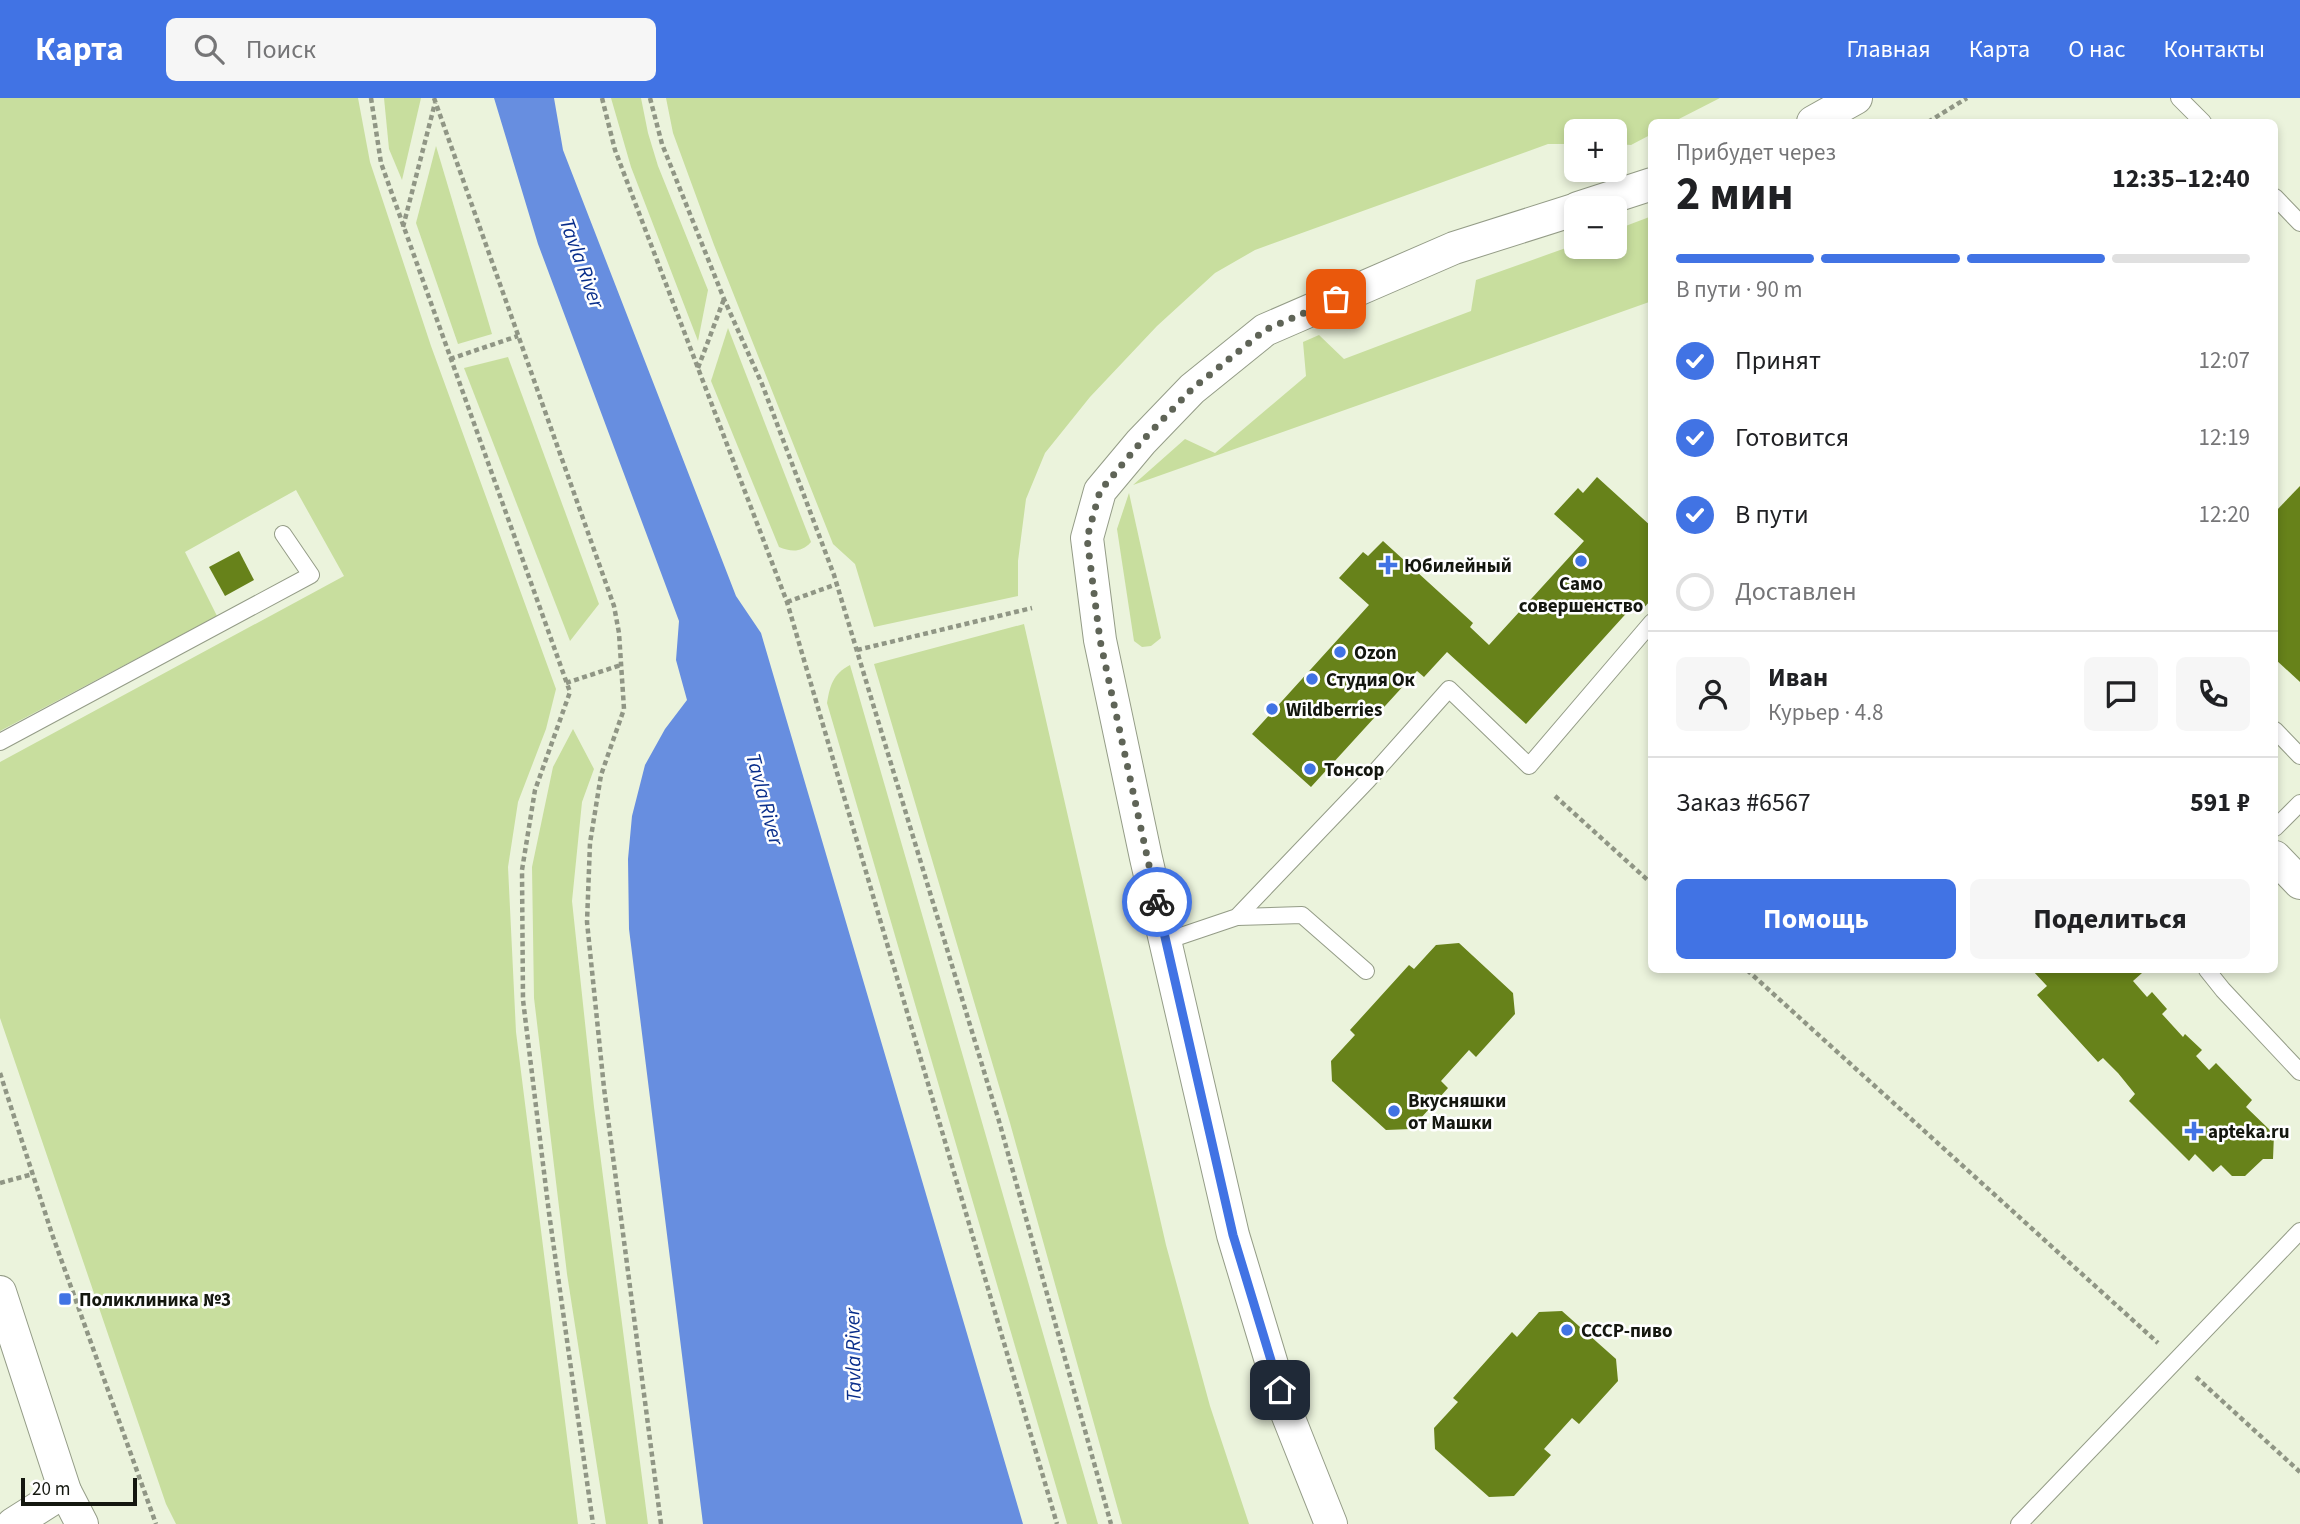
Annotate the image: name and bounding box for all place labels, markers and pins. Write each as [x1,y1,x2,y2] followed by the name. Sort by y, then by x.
[1306,269,1366,329] pin
[1404,553,1512,580] place label: Юбилейный
[1573,553,1589,569] marker: Само совершенство
[1378,555,1398,575] marker: Юбилейный
[1519,571,1643,620] place label: Само совершенство
[1354,640,1397,667] place label: Ozon
[1332,644,1348,660] marker: Ozon
[1326,667,1416,694] place label: Студия Ок
[1304,671,1320,687] marker: Студия Ок
[1286,697,1382,724] place label: Wildberries
[1264,701,1280,717] marker: Wildberries
[1324,757,1385,784] place label: Тонсор
[1302,761,1318,777] marker: Тонсор
[1408,1088,1506,1137] place label: Вкусняшки от Машки
[1386,1103,1402,1119] marker: Вкусняшки от Машки
[2208,1119,2289,1146] place label: apteka.ru
[2186,1123,2202,1139] marker: apteka.ru
[79,1287,231,1314] place label: Поликлиника №3
[57,1291,73,1307] marker: Поликлиника №3
[1581,1318,1673,1345] place label: СССР-пиво
[1559,1322,1575,1338] marker: СССР-пиво
[1250,1360,1310,1420] pin

